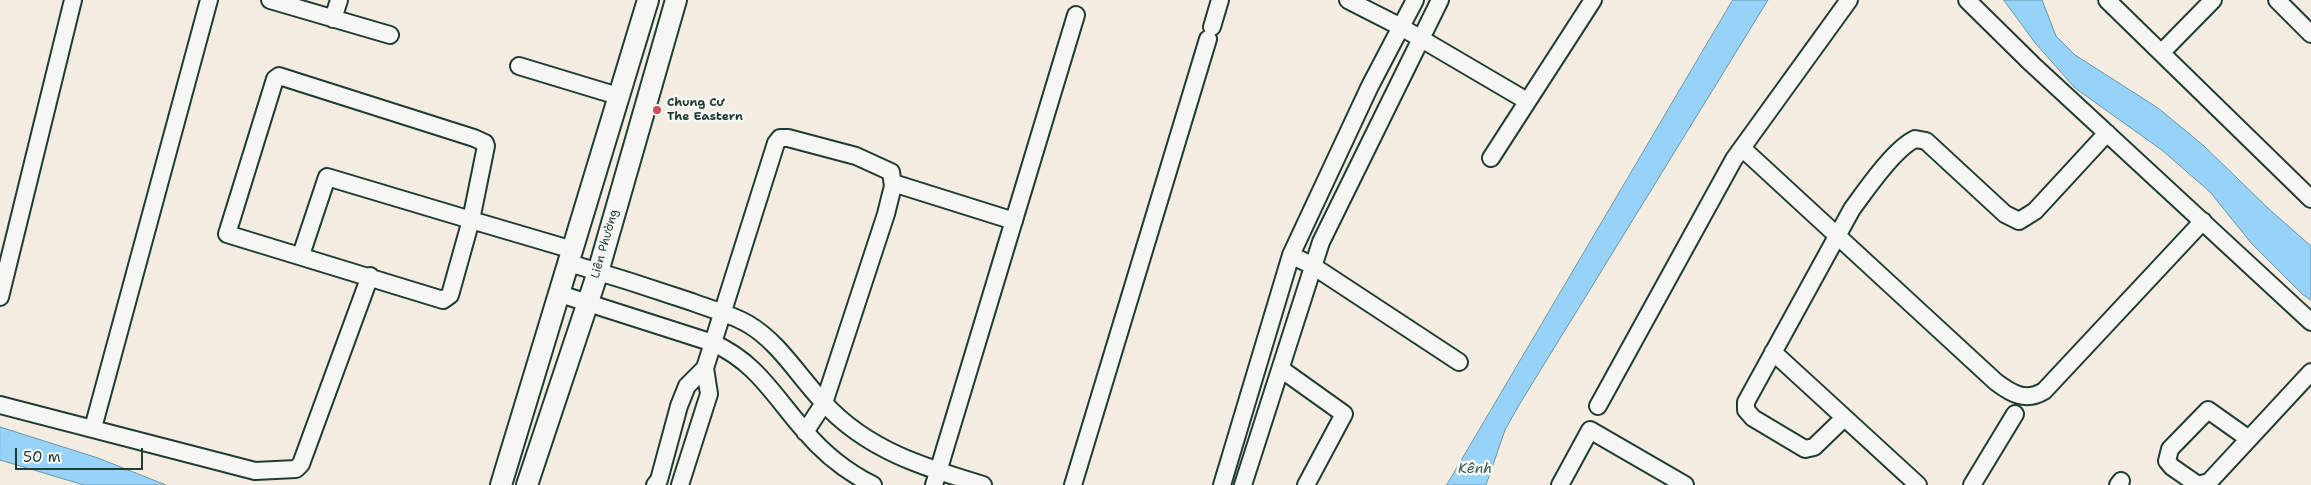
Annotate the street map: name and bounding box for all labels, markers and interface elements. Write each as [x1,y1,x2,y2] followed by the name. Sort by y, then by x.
[667,96,743,124] place label: Chung Cư The Eastern
[651,104,663,116] marker: Chung Cư The Eastern
[588,208,622,280] street label: Liên Phường
[18,438,145,470] scale bar
[23,447,61,467] text: 50 m
[1458,461,1492,477] water label: Kênh

